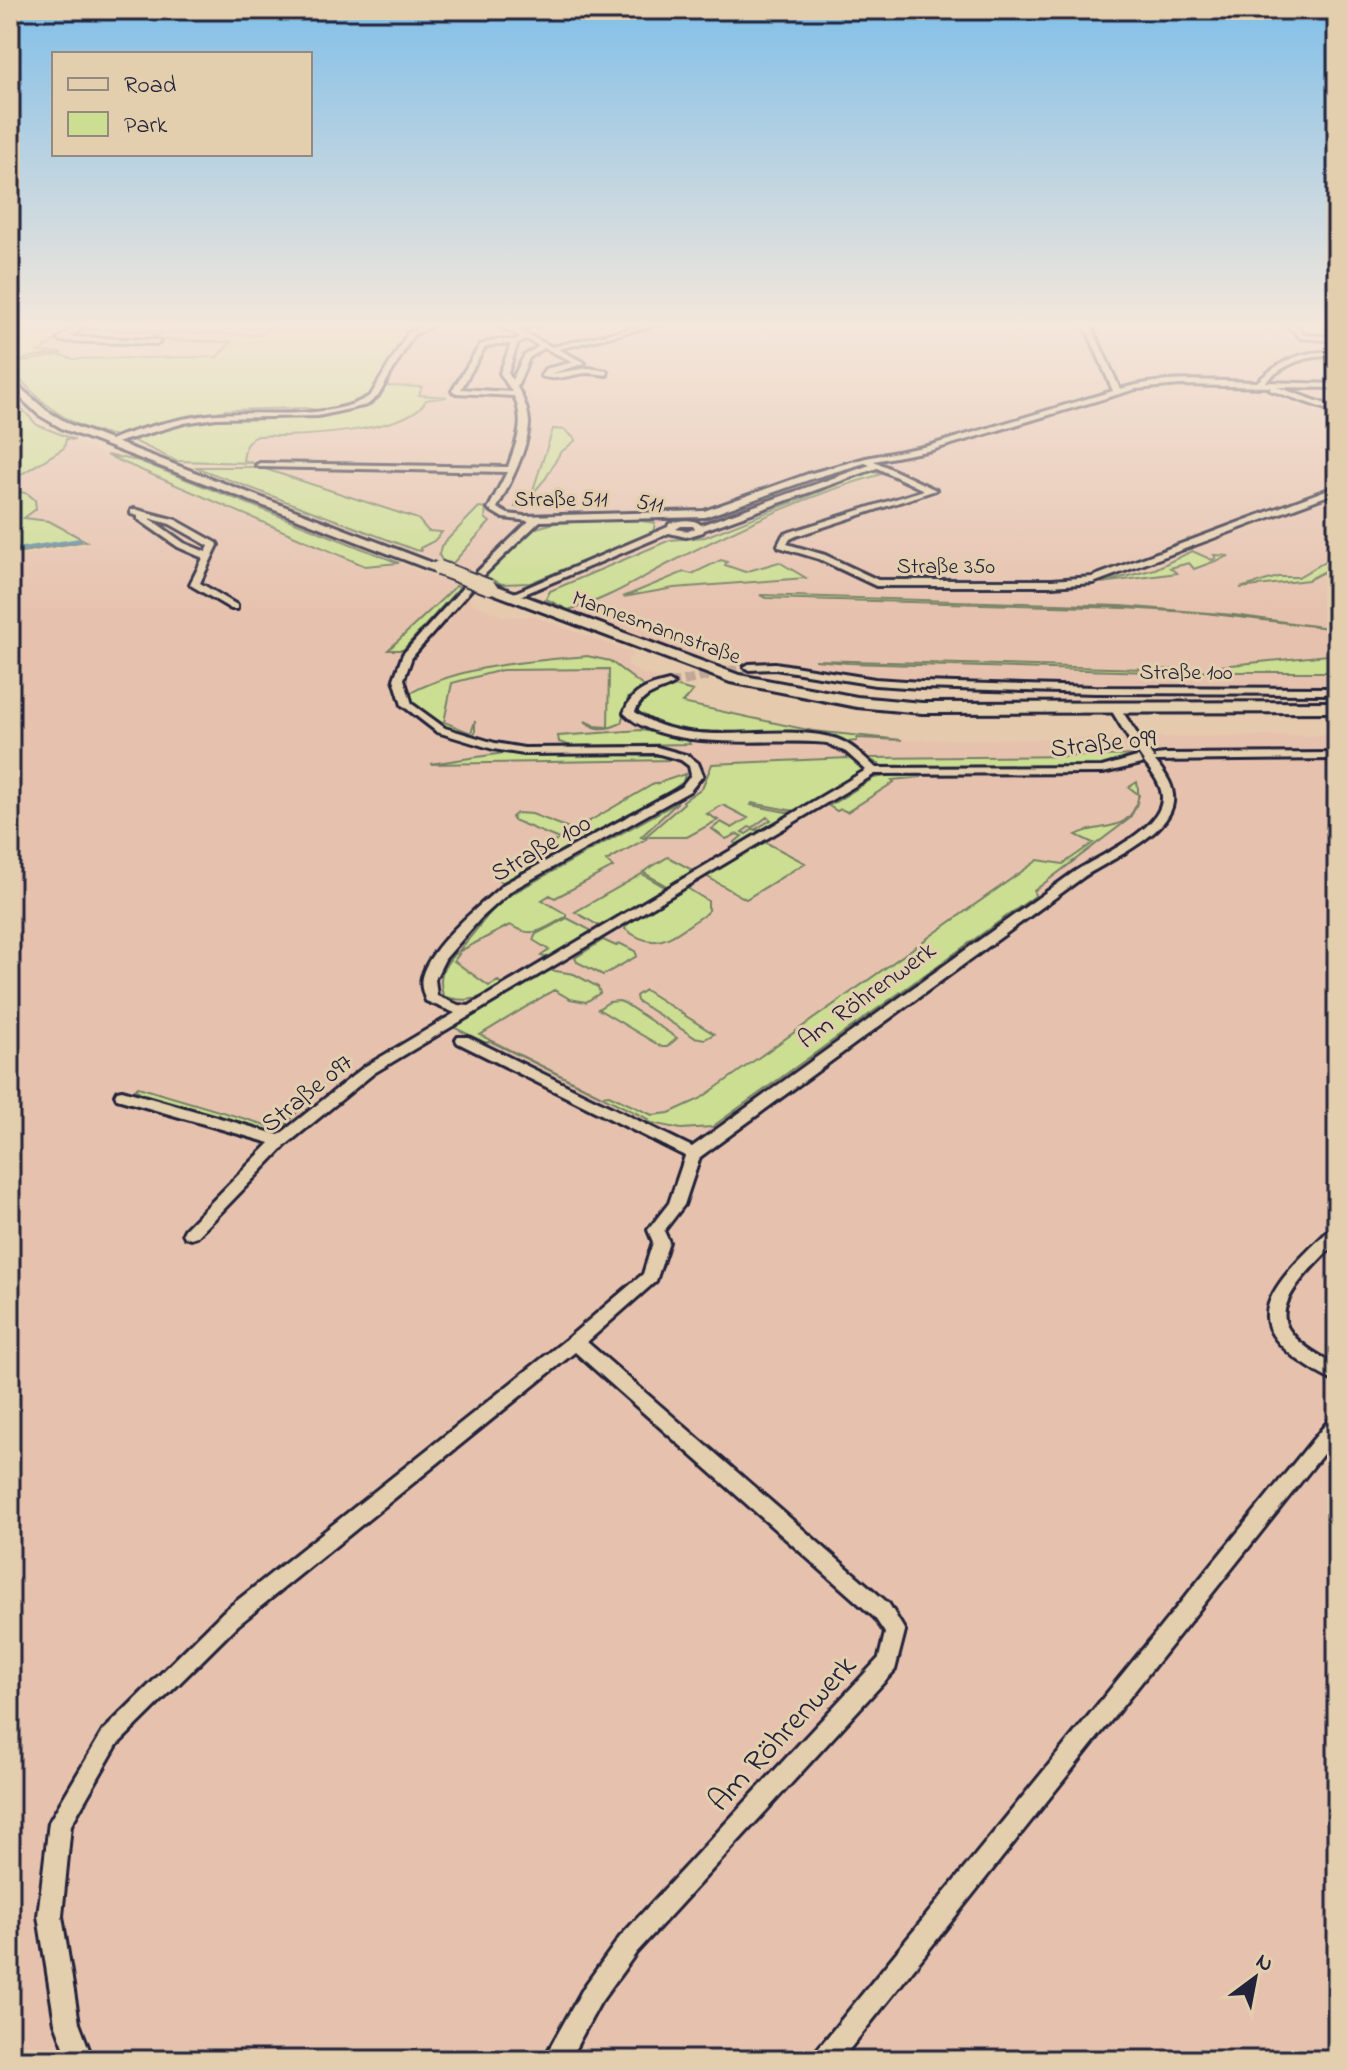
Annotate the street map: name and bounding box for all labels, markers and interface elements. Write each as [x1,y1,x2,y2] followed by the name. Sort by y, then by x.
[52,52,312,156] legend
[124,69,177,104] text: Road
[124,109,168,144] text: Park
[514,485,608,517] street label: Straße 511
[634,487,665,523] street label: 511
[897,552,995,584] street label: Straße 350
[567,583,745,674] street label: Mannesmannstraße
[1139,658,1233,690] street label: Straße 100
[1049,721,1158,769] street label: Straße 099
[484,806,599,894] street label: Straße 100
[791,933,945,1060] street label: Am Röhrenwerk
[254,1045,362,1143] street label: Straße 097
[698,1644,870,1824] street label: Am Röhrenwerk
[1215,1938,1295,2018] north arrow
[1249,1946,1279,1981] text: N

